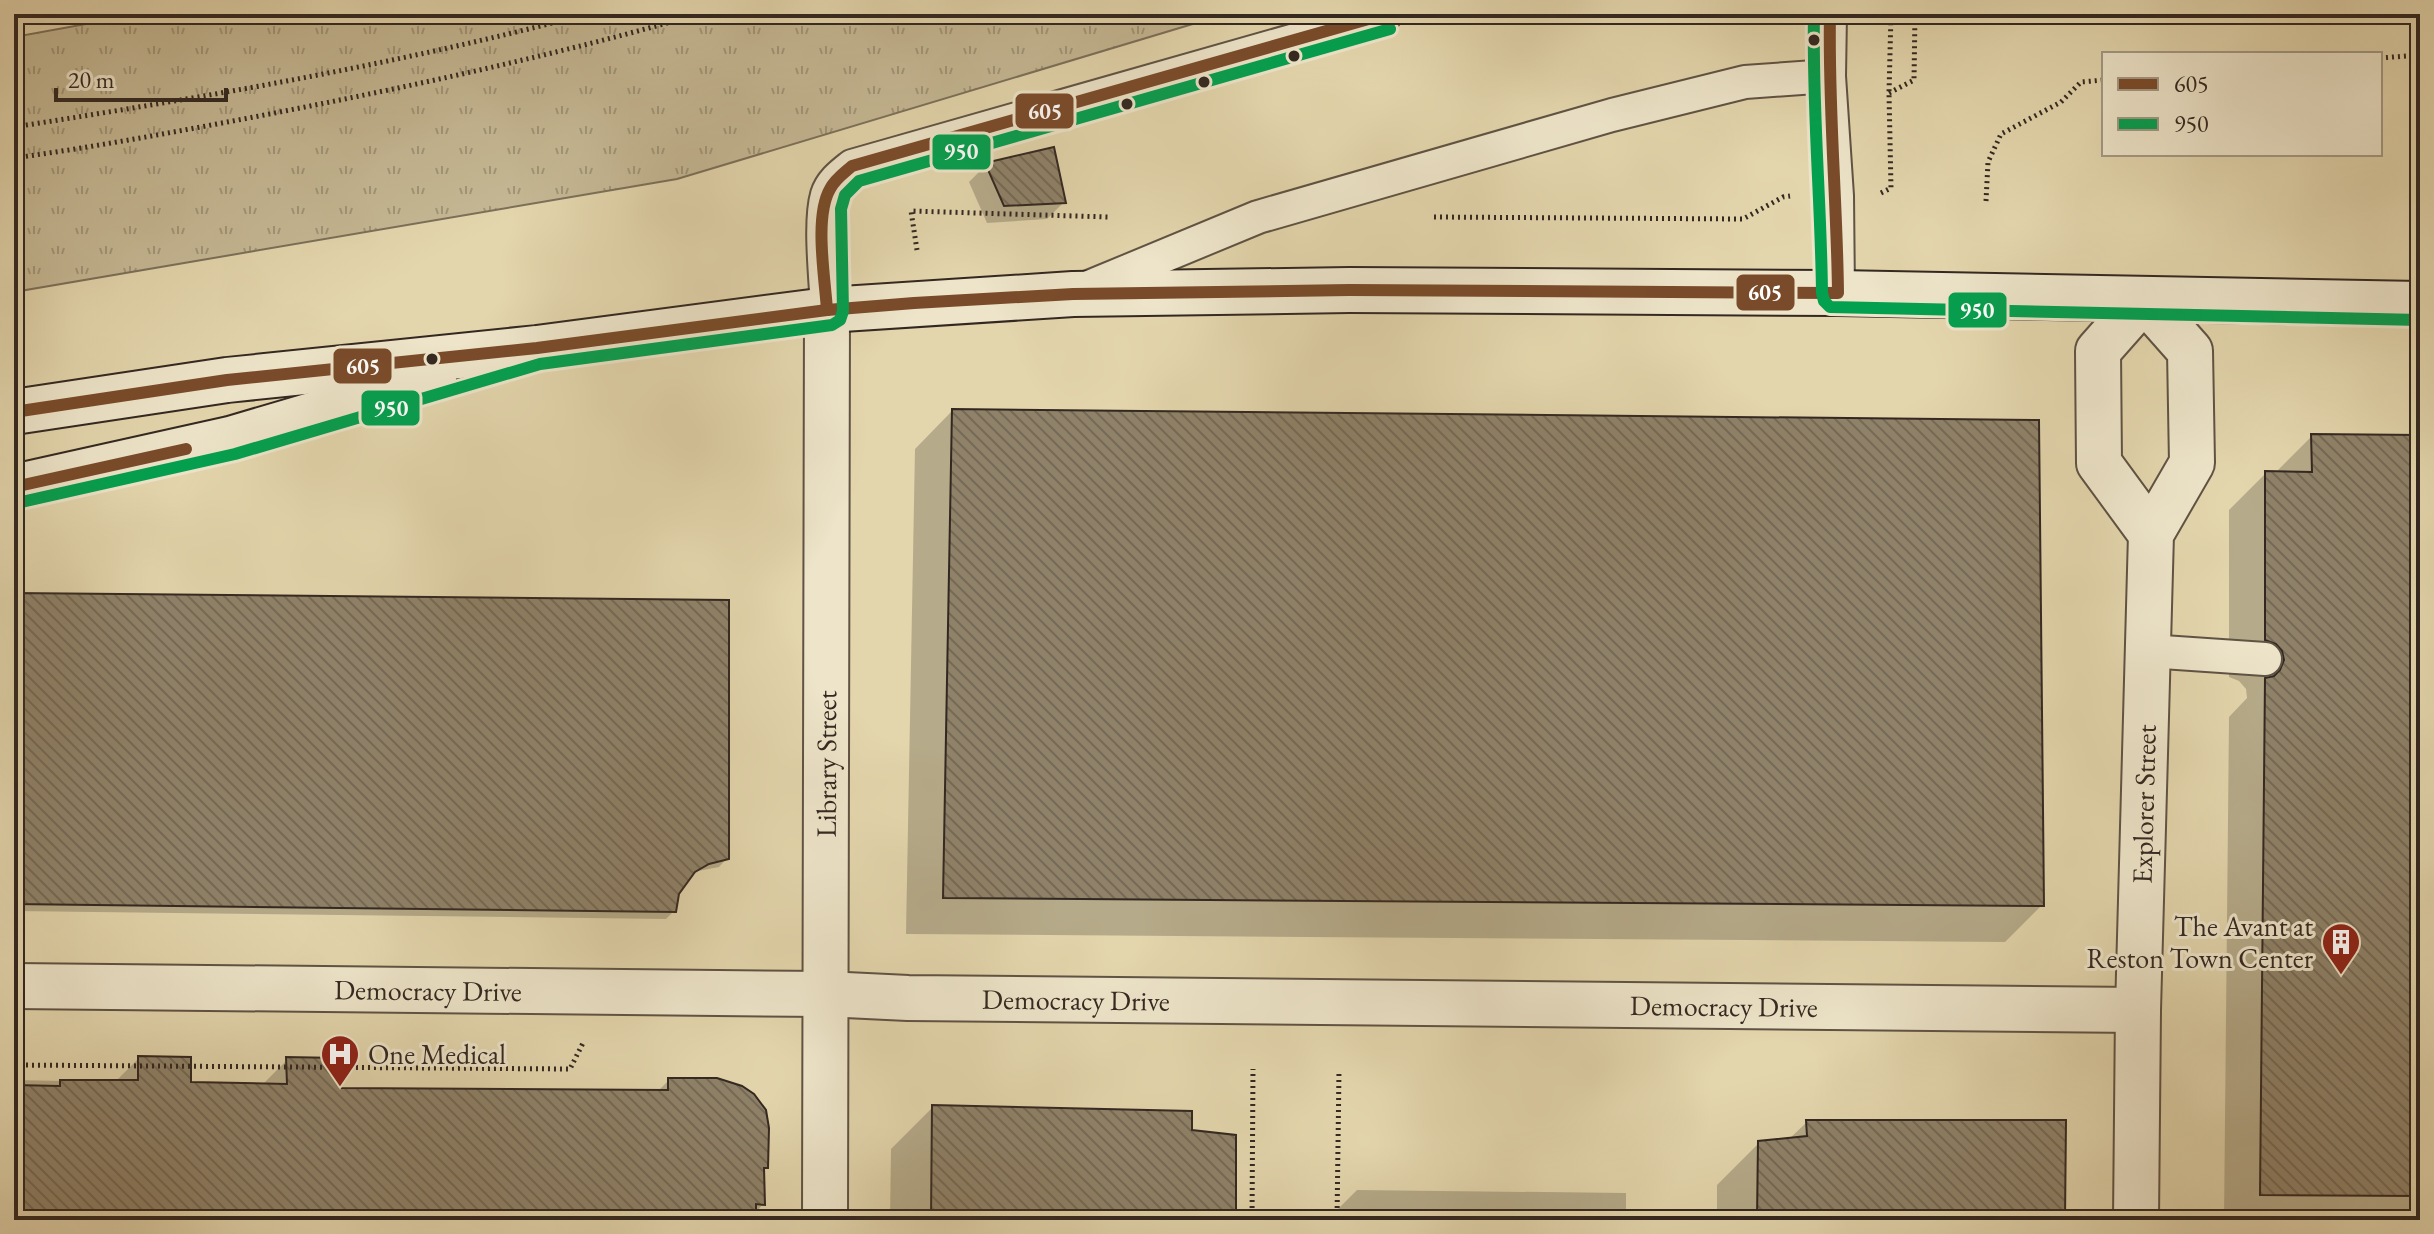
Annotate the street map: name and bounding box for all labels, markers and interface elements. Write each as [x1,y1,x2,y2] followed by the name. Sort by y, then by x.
[1806,32,1822,48] unlabelled marker
[1286,48,1302,64] unlabelled marker
[56,52,226,102] scale bar
[2102,52,2382,156] legend
[68,64,115,95] text: 20 m
[2174,68,2209,99] text: 605
[1196,74,1212,90] unlabelled marker
[1014,92,1075,130] line badge: 605
[1119,96,1135,112] unlabelled marker
[1028,97,1062,126] text: 605
[2174,108,2209,139] text: 950
[931,133,992,171] line badge: 950
[944,137,979,166] text: 950
[1735,273,1796,312] line badge: 605
[1748,278,1782,307] text: 605
[1947,291,2008,329] line badge: 950
[1960,296,1995,325] text: 950
[332,347,393,385] line badge: 605
[424,351,440,367] unlabelled marker
[346,352,380,381] text: 605
[360,389,421,427] line badge: 950
[374,394,409,423] text: 950
[808,690,844,838] street label: Library Street
[2123,724,2164,884] street label: Explorer Street
[2087,908,2314,976] place label: The Avant at Reston Town Center
[2320,921,2362,976] building icon: The Avant at Reston Town Center
[334,971,522,1009] street label: Democracy Drive
[982,981,1170,1019] street label: Democracy Drive
[1630,987,1818,1025] street label: Democracy Drive
[319,1033,361,1088] hospital icon: One Medical
[368,1036,506,1072] place label: One Medical

